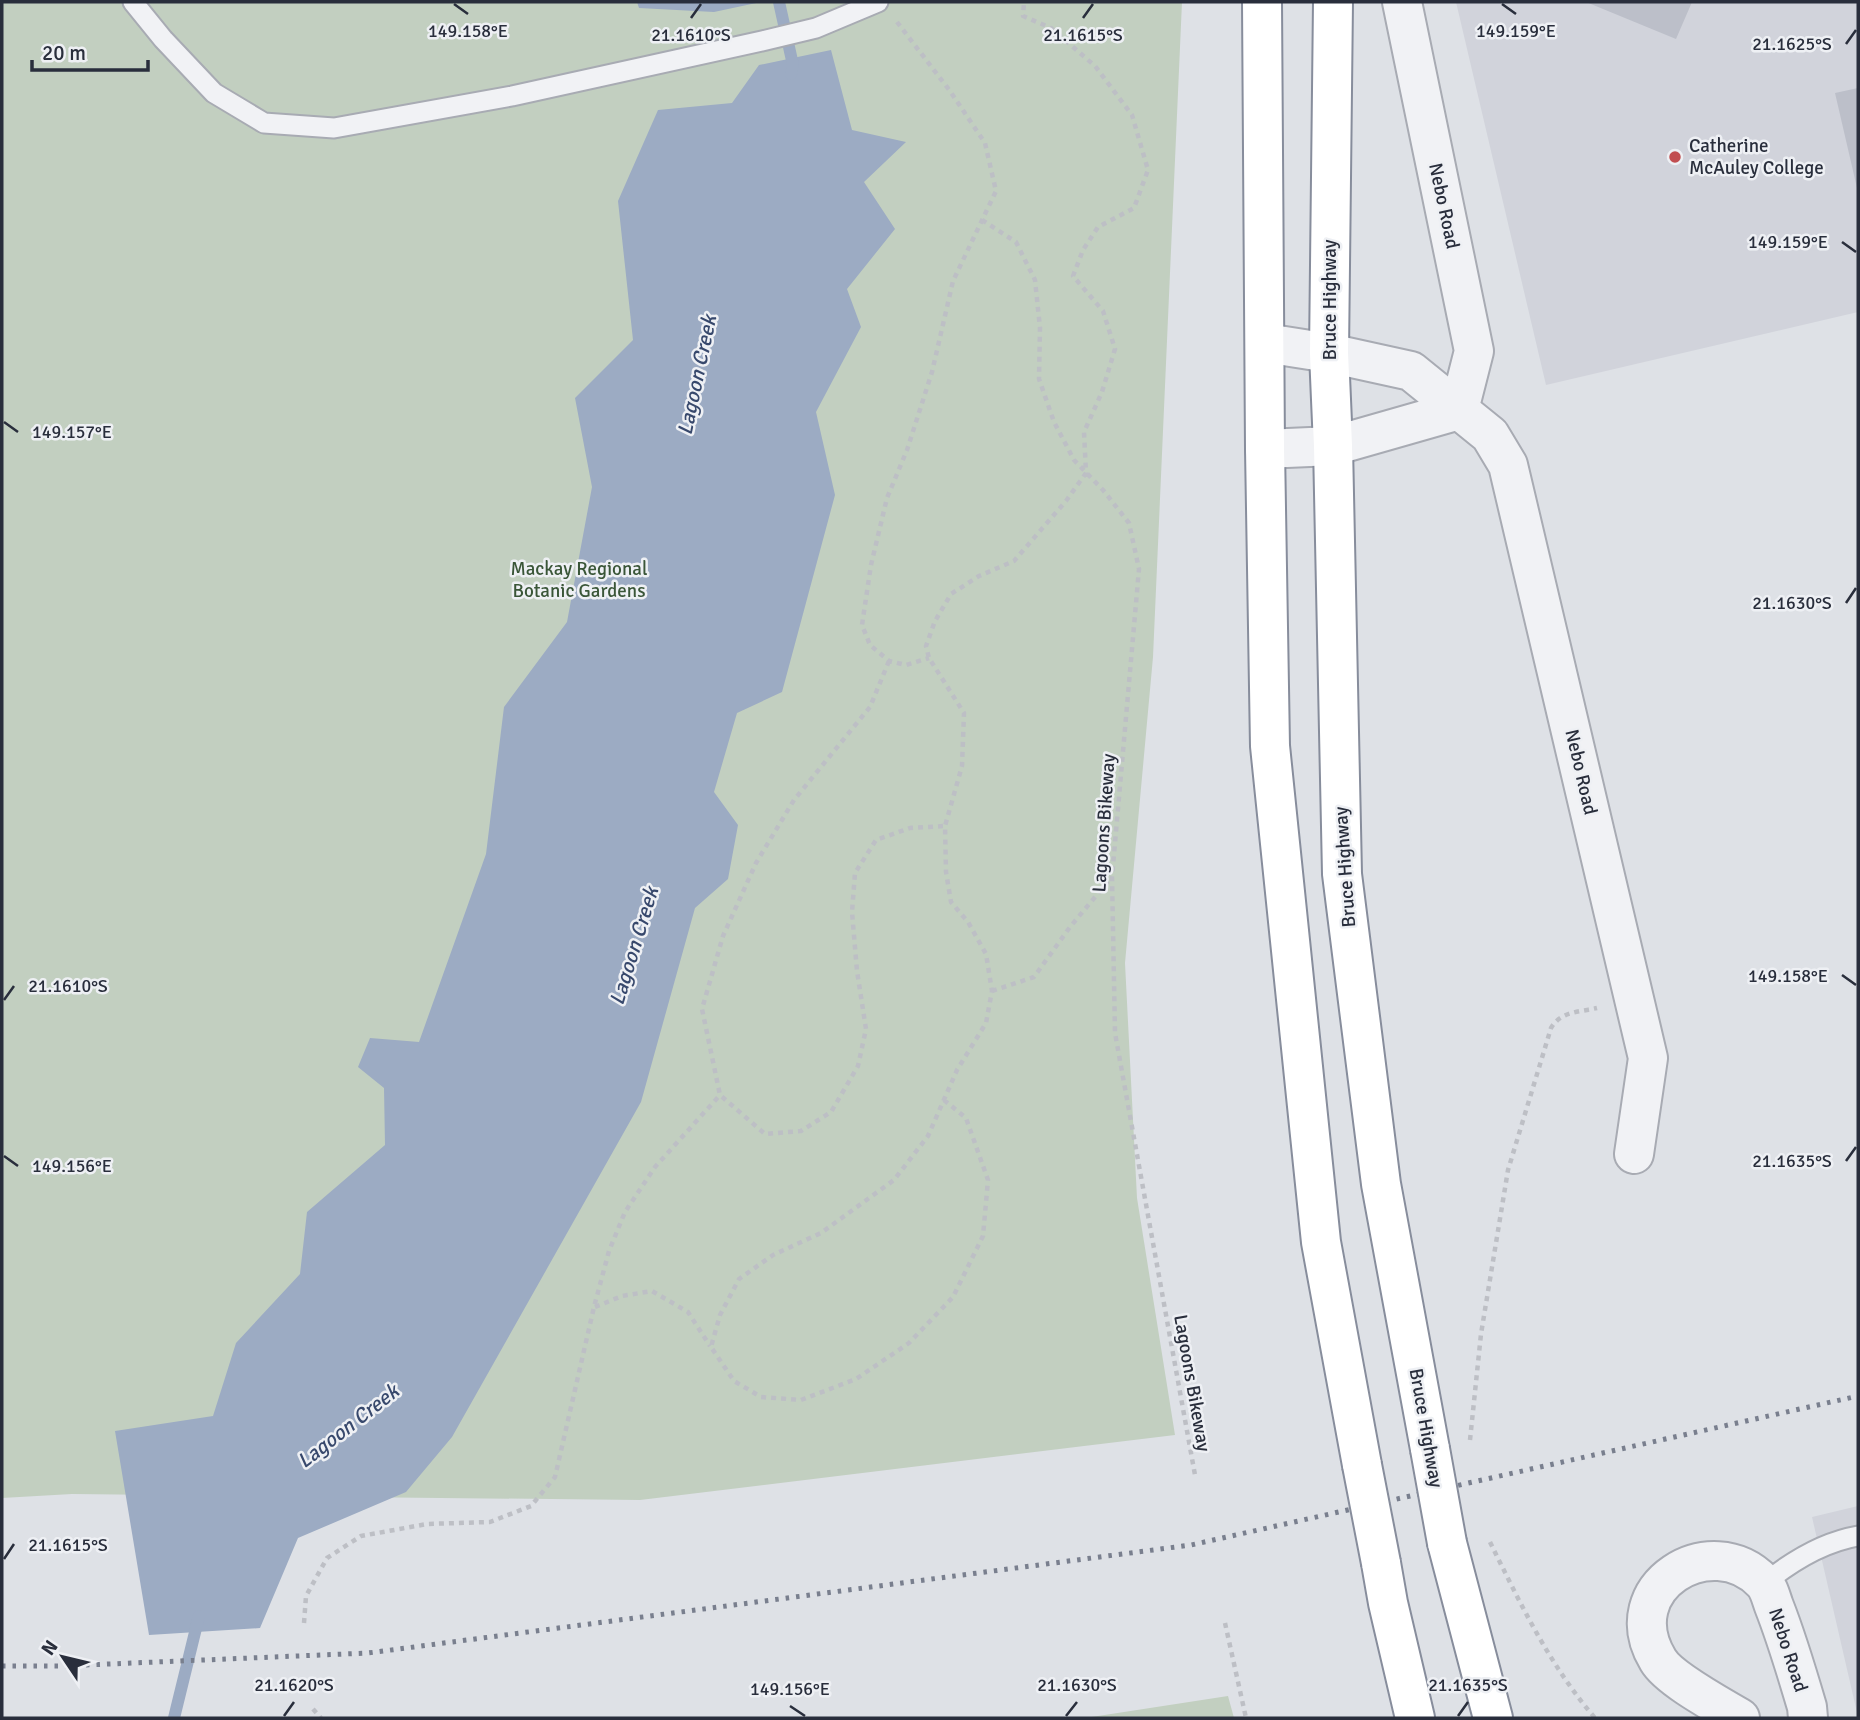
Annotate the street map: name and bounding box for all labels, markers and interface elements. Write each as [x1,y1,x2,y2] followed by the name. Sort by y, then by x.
[428,20,508,42] text: 149.158°E
[1476,20,1556,42] text: 149.159°E
[651,24,731,46] text: 21.1610°S
[1043,24,1123,46] text: 21.1615°S
[32,28,147,72] scale bar
[1752,33,1832,55] text: 21.1625°S
[42,40,86,66] text: 20 m
[1689,134,1824,180] place label: Catherine McAuley College
[1667,149,1683,165] marker: Catherine McAuley College
[1423,161,1465,251] street label: Nebo Road
[1748,231,1828,253] text: 149.159°E
[1318,239,1342,360] street label: Bruce Highway
[672,310,723,437] water label: Lagoon Creek
[32,421,112,443] text: 149.157°E
[510,557,648,603] park label: Mackay Regional Botanic Gardens
[1752,592,1832,614] text: 21.1630°S
[1560,727,1602,817] street label: Nebo Road
[1087,753,1121,893] street label: Lagoons Bikeway
[1329,806,1361,928] street label: Bruce Highway
[604,882,665,1008] water label: Lagoon Creek
[1748,965,1828,987] text: 149.158°E
[28,975,108,997] text: 21.1610°S
[1752,1150,1832,1172] text: 21.1635°S
[32,1155,112,1177] text: 149.156°E
[1168,1313,1216,1454] street label: Lagoons Bikeway
[1404,1366,1448,1490] street label: Bruce Highway
[292,1377,406,1474] water label: Lagoon Creek
[28,1534,108,1556] text: 21.1615°S
[1763,1605,1813,1695] street label: Nebo Road
[28,1622,98,1692] north arrow
[36,1636,64,1660] text: N
[254,1674,334,1696] text: 21.1620°S
[1037,1674,1117,1696] text: 21.1630°S
[1428,1674,1508,1696] text: 21.1635°S
[750,1678,830,1700] text: 149.156°E

